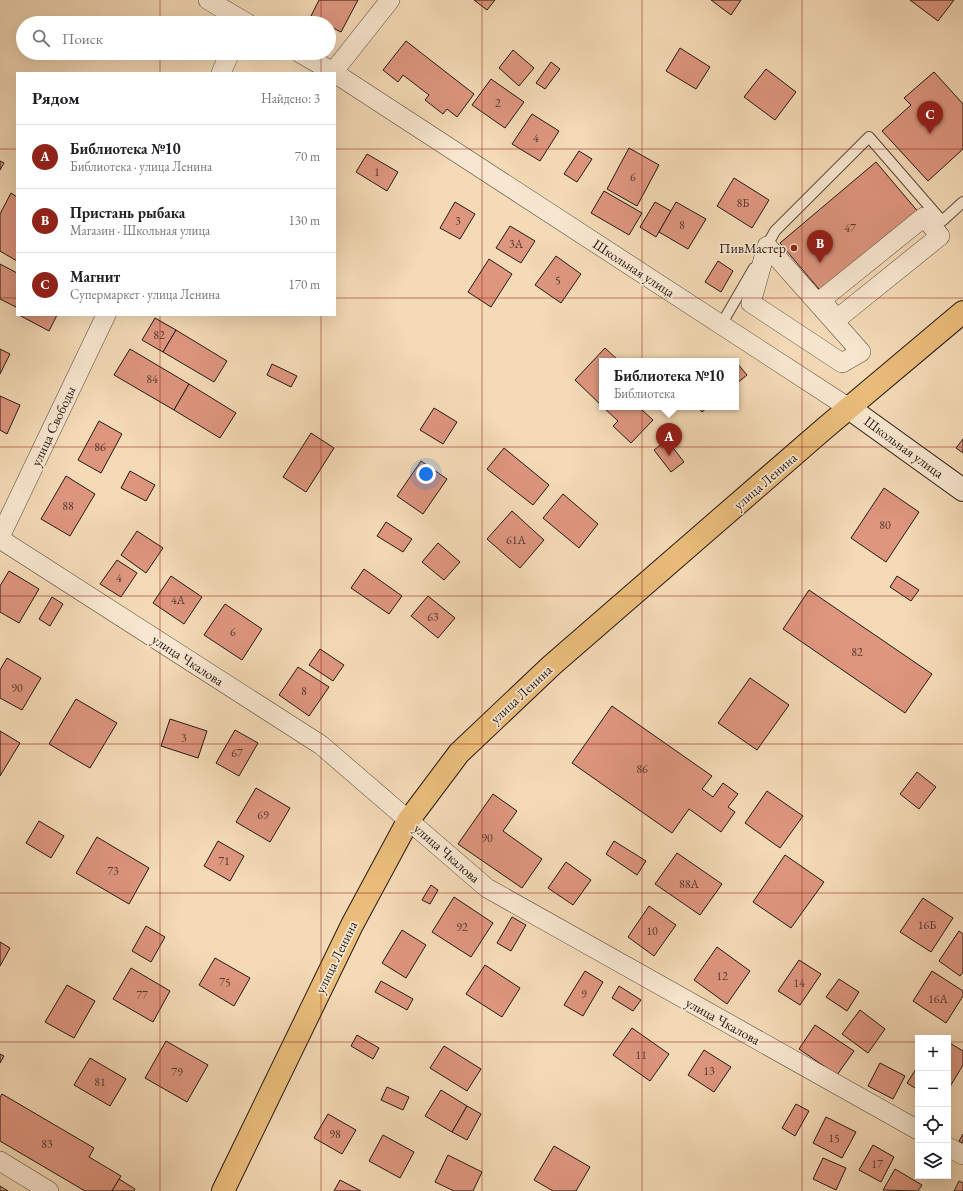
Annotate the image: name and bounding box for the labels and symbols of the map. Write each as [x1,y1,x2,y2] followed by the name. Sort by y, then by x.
[495,95,501,111] house number: 2
[917,101,943,134] pin: C
[533,130,539,146] house number: 4
[374,164,380,180] house number: 1
[630,169,636,185] house number: 6
[737,195,749,211] house number: 8Б
[455,213,461,229] house number: 3
[679,217,685,233] house number: 8
[844,220,856,236] house number: 47
[807,230,833,263] pin: B
[590,235,679,301] street label: Школьная улица
[509,236,524,252] house number: 3А
[719,239,786,257] place label: ПивМастер
[789,243,799,253] marker: ПивМастер
[555,272,561,288] house number: 5
[153,327,165,343] house number: 82
[146,371,158,387] house number: 84
[27,383,80,469] street label: улица Свободы
[861,412,948,482] street label: Школьная улица
[656,423,682,456] pin: A
[94,439,106,455] house number: 86
[729,448,801,514] street label: улица Ленина
[416,464,436,484] your location
[62,498,74,514] house number: 88
[879,517,891,533] house number: 80
[506,532,527,548] house number: 61А
[116,570,122,586] house number: 4
[171,592,186,608] house number: 4А
[427,609,439,625] house number: 63
[230,624,236,640] house number: 6
[149,630,228,690] street label: улица Чкалова
[851,644,863,660] house number: 82
[486,660,556,727] street label: улица Ленина
[11,680,23,696] house number: 90
[301,683,307,699] house number: 8
[181,730,187,746] house number: 3
[231,745,243,761] house number: 67
[636,761,648,777] house number: 86
[257,807,269,823] house number: 69
[410,819,484,887] street label: улица Чкалова
[481,830,493,846] house number: 90
[218,853,230,869] house number: 71
[107,863,119,879] house number: 73
[679,876,700,892] house number: 88А
[311,917,361,996] street label: улица Ленина
[918,917,936,933] house number: 16Б
[456,919,468,935] house number: 92
[646,923,658,939] house number: 10
[716,968,728,984] house number: 12
[219,974,231,990] house number: 75
[793,975,805,991] house number: 14
[581,986,587,1002] house number: 9
[136,987,148,1003] house number: 77
[928,991,949,1007] house number: 16А
[683,993,764,1049] street label: улица Чкалова
[635,1047,647,1063] house number: 11
[703,1063,715,1079] house number: 13
[171,1064,183,1080] house number: 79
[94,1074,106,1090] house number: 81
[329,1126,341,1142] house number: 98
[828,1130,840,1146] house number: 15
[41,1136,53,1152] house number: 83
[871,1156,883,1172] house number: 17

